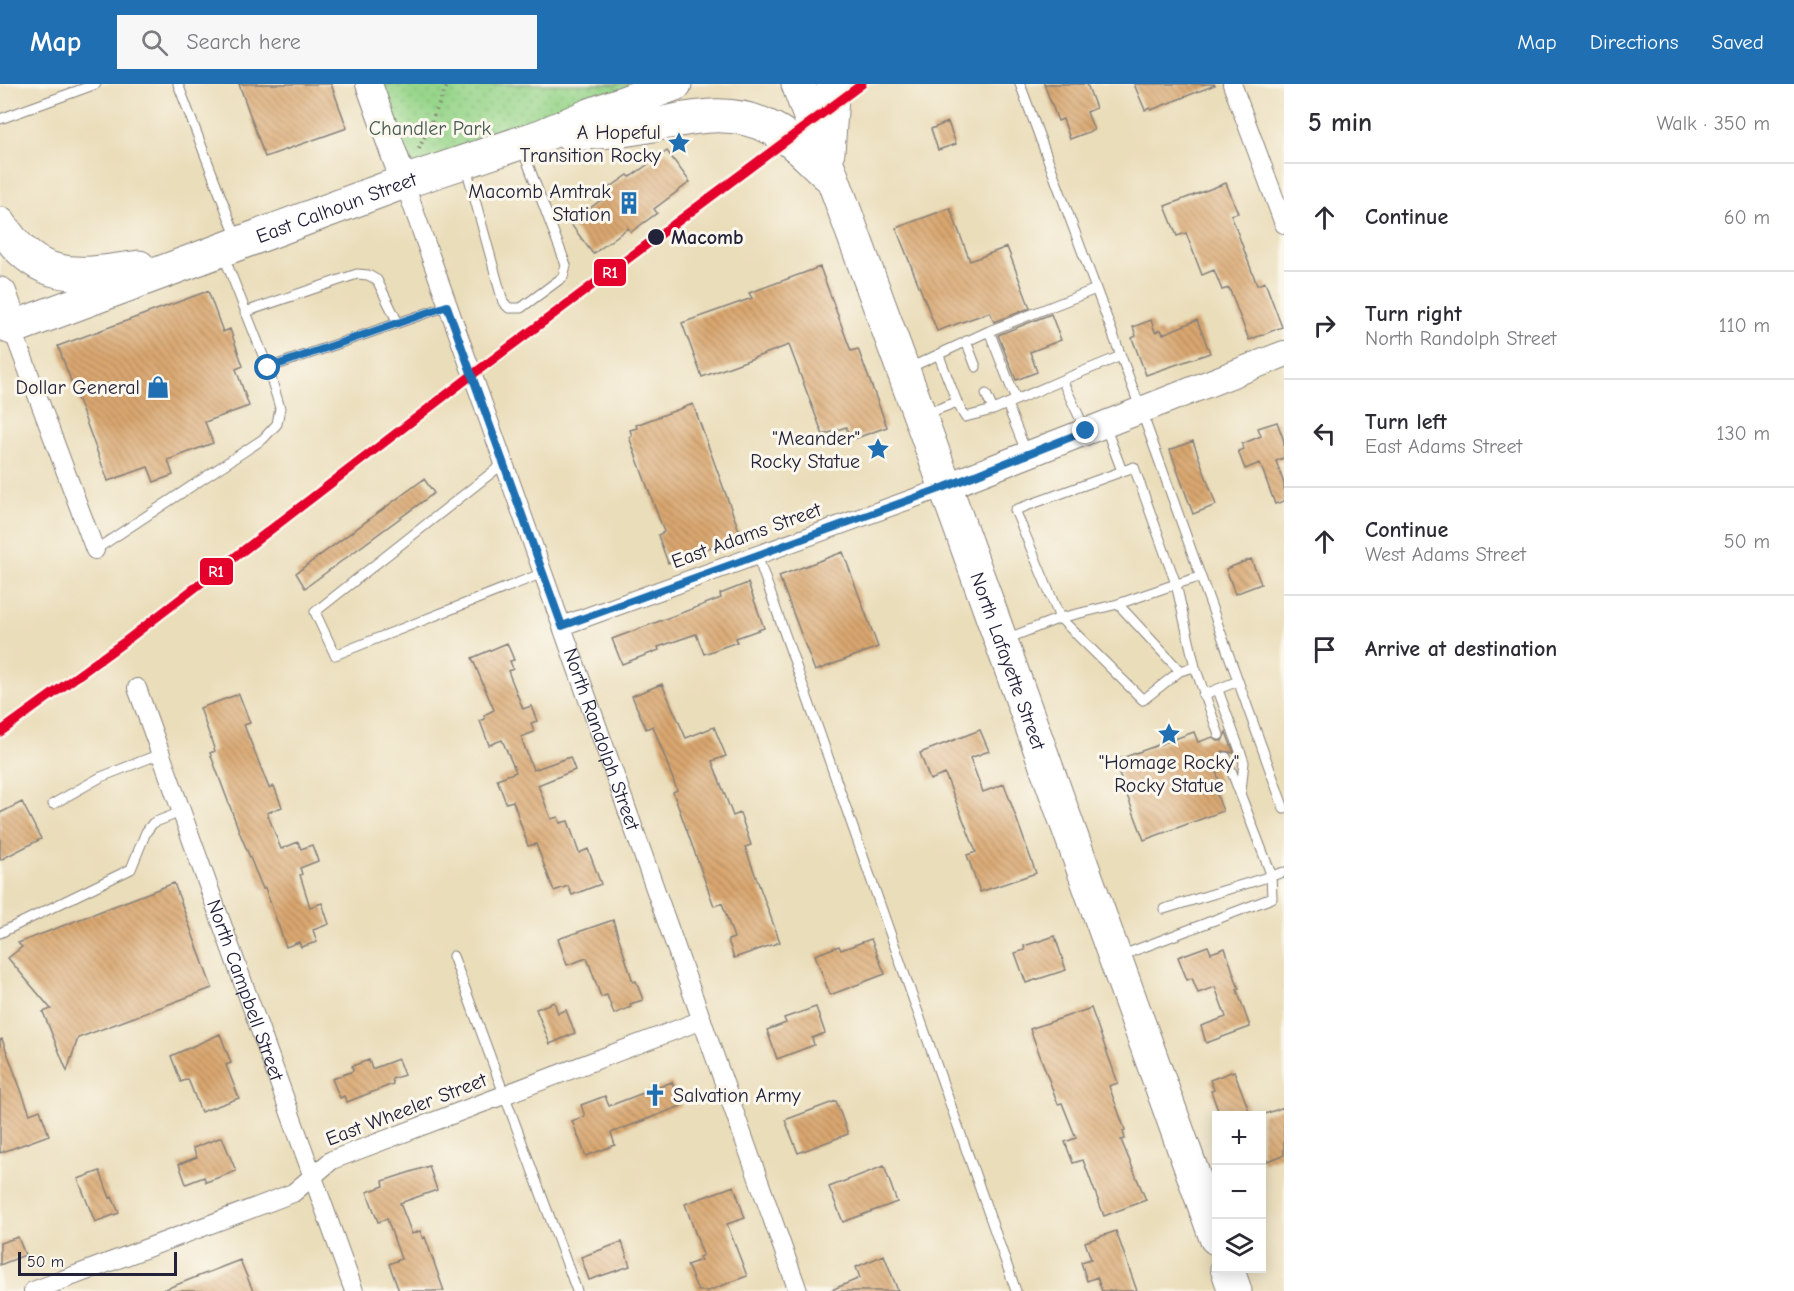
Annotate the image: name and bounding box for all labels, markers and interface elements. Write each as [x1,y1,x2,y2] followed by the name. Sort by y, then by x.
[117,15,537,69] search box
[30,26,81,58] text: Map
[138,26,171,59] icon: search
[186,29,301,55] text: Search here
[1517,30,1557,54] text: Map
[1590,30,1679,54] text: Directions
[1712,30,1764,54] text: Saved
[1308,108,1372,138] text: 5 min
[1656,112,1770,135] text: Walk · 350 m
[369,117,491,140] park label: Chandler Park
[520,121,661,167] place label: A Hopeful Transition Rocky
[666,130,692,156] place icon: A Hopeful Transition Rocky
[253,167,421,248] street label: East Calhoun Street
[468,180,611,226] place label: Macomb Amtrak Station
[616,190,642,216] building icon: Macomb Amtrak Station
[1308,201,1341,234] icon: ahead
[1365,204,1448,230] text: Continue
[1724,206,1770,229] text: 60 m
[671,226,743,249] place label: Macomb
[646,227,666,247] marker: Macomb
[593,258,627,287] line badge: R1
[602,264,618,282] text: R1
[1365,301,1462,327] text: Turn right
[1308,309,1341,342] icon: right
[1719,314,1770,337] text: 110 m
[1365,327,1557,350] text: North Randolph Street
[254,354,280,380] route start
[145,374,171,400] shop icon: Dollar General
[15,376,140,399] place label: Dollar General
[1365,409,1447,435] text: Turn left
[1072,417,1098,443] route end
[1308,417,1341,450] icon: left
[1717,422,1770,445] text: 130 m
[750,427,860,473] place label: "Meander" Rocky Statue
[1365,435,1522,458] text: East Adams Street
[865,436,891,462] place icon: "Meander" Rocky Statue
[668,497,825,573] street label: East Adams Street
[1365,517,1448,543] text: Continue
[1308,525,1341,558] icon: ahead
[1724,530,1770,553] text: 50 m
[1365,543,1526,566] text: West Adams Street
[199,557,234,586] line badge: R1
[208,563,224,581] text: R1
[965,569,1051,754] street label: North Lafayette Street
[1308,633,1341,666] icon: arrive
[1365,636,1557,662] text: Arrive at destination
[558,645,645,834] street label: North Randolph Street
[1156,721,1182,747] place icon: "Homage Rocky" Rocky Statue
[1099,751,1239,797] place label: "Homage Rocky" Rocky Statue
[202,896,289,1085] street label: North Campbell Street
[323,1068,491,1151] street label: East Wheeler Street
[642,1082,668,1108] church icon: Salvation Army
[673,1084,801,1107] place label: Salvation Army
[1212,1111,1266,1273] map controls
[1212,1111,1266,1165] button: +
[1212,1165,1266,1219] button: −
[1212,1219,1266,1273] button: layers
[18,1249,177,1276] scale bar
[27,1253,64,1271] text: 50 m

